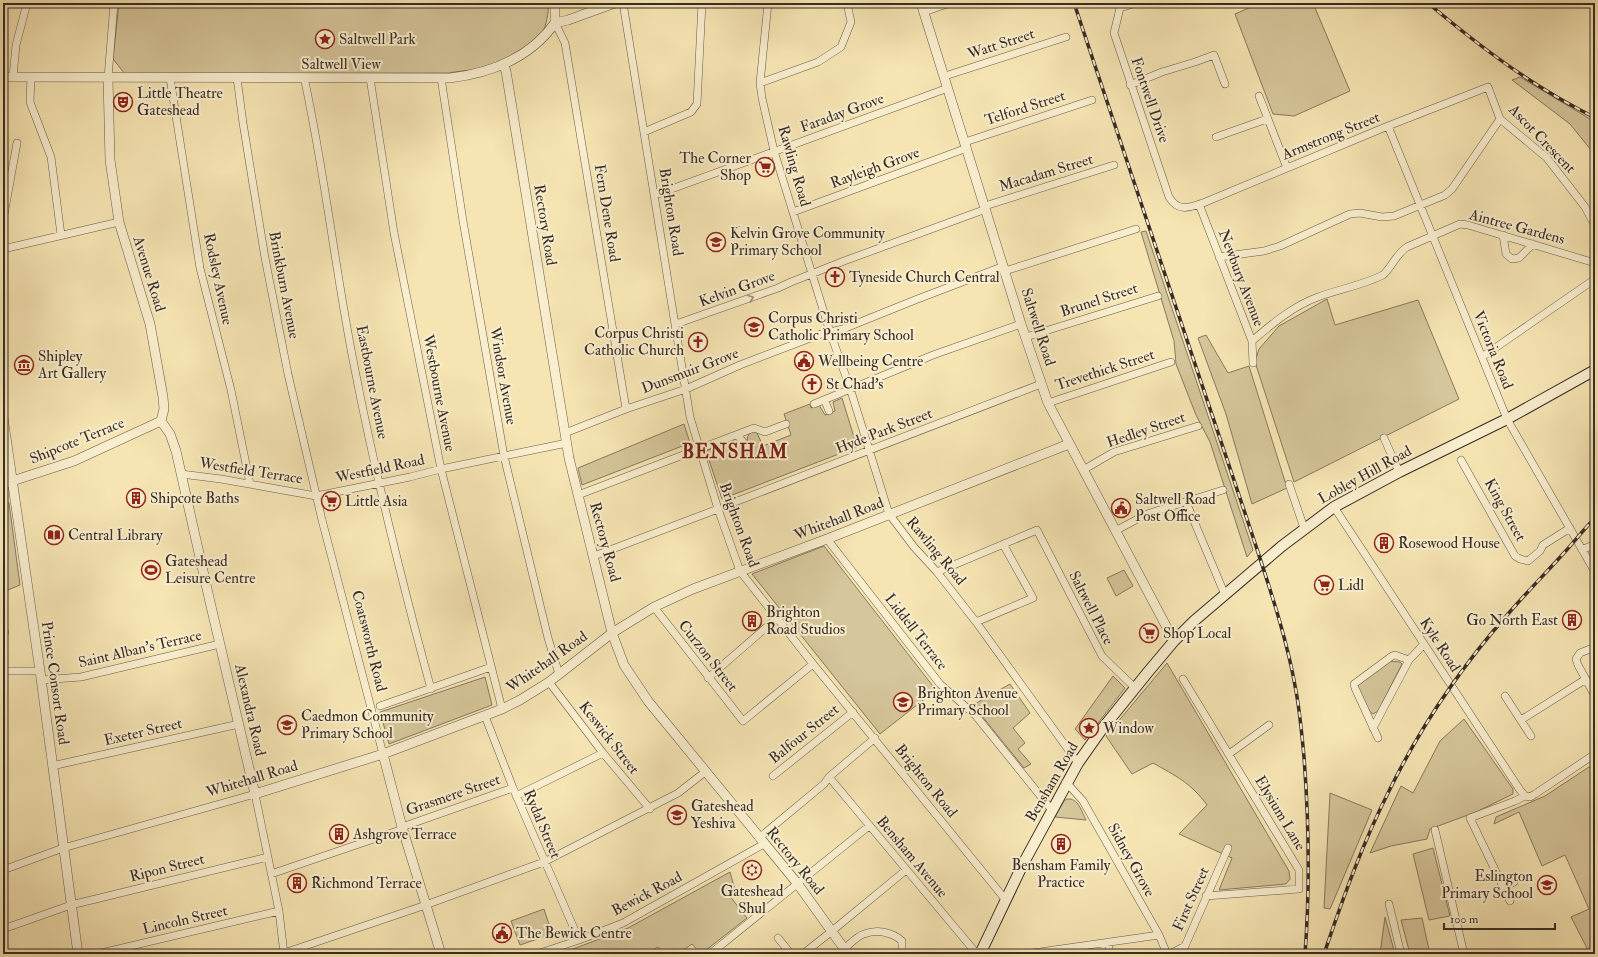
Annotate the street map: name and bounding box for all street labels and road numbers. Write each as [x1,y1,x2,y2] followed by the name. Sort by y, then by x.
[964,24,1037,64] street label: Watt Street
[301,55,381,74] street label: Saltwell View
[1126,55,1174,145] street label: Fontwell Drive
[982,86,1068,130] street label: Telford Street
[797,89,887,137] street label: Faraday Grove
[1504,100,1580,178] street label: Ascot Crescent
[1278,108,1383,165] street label: Armstrong Street
[773,123,815,209] street label: Rawling Road
[828,143,922,193] street label: Rayleigh Grove
[997,150,1095,196] street label: Macadam Street
[590,163,624,264] street label: Fern Dene Road
[655,167,687,258] street label: Brighton Road
[529,183,561,267] street label: Rectory Road
[1466,205,1567,249] street label: Aintree Gardens
[1214,227,1268,329] street label: Newbury Avenue
[264,230,304,340] street label: Brinkburn Avenue
[199,231,237,327] street label: Rodsley Avenue
[128,233,170,315] street label: Avenue Road
[696,266,778,312] street label: Kelvin Grove
[1058,279,1140,321] street label: Brunel Street
[1016,286,1060,369] street label: Saltwell Road
[1469,308,1518,393] street label: Victoria Road
[352,323,392,441] street label: Eastbourne Avenue
[485,325,521,426] street label: Windsor Avenue
[418,332,460,453] street label: Westbourne Avenue
[639,344,741,398] street label: Dunsmuir Grove
[1053,345,1157,395] street label: Trevethick Street
[833,404,935,458] street label: Hyde Park Street
[1104,408,1188,452] street label: Hedley Street
[27,413,127,470] street label: Shipcote Terrace
[1315,441,1416,508] street label: Lobley Hill Road
[333,450,427,488] street label: Westfield Road
[197,453,304,489] street label: Westfield Terrace
[1480,475,1530,545] street label: King Street
[715,480,763,571] street label: Brighton Road
[791,493,887,545] street label: Whitehall Road
[585,500,625,584] street label: Rectory Road
[902,513,970,590] street label: Rawling Road
[1064,568,1118,648] street label: Saltwell Place
[347,588,391,694] street label: Coatsworth Road
[880,590,952,674] street label: Liddell Terrace
[1415,614,1465,676] street label: Kyle Road
[674,616,742,696] street label: Curzon Street
[37,620,73,747] street label: Prince Consort Road
[77,626,203,672] street label: Saint Alban's Terrace
[502,627,592,697] street label: Whitehall Road
[230,661,270,758] street label: Alexandra Road
[575,698,643,778] street label: Keswick Street
[765,700,843,768] street label: Balfour Street
[102,714,184,750] street label: Exeter Street
[1021,738,1083,825] street label: Bensham Road
[891,741,962,822] street label: Brighton Road
[203,756,301,802] street label: Whitehall Road
[403,770,503,820] street label: Grasmere Street
[1250,772,1310,854] street label: Elysium Lane
[519,786,565,862] street label: Rydal Street
[872,812,952,902] street label: Bensham Avenue
[1103,820,1159,900] street label: Sidney Grove
[762,823,828,899] street label: Rectory Road
[128,849,207,887] street label: Ripon Street
[1168,864,1214,934] street label: First Street
[609,867,686,920] street label: Bewick Road
[141,901,229,939] street label: Lincoln Street

